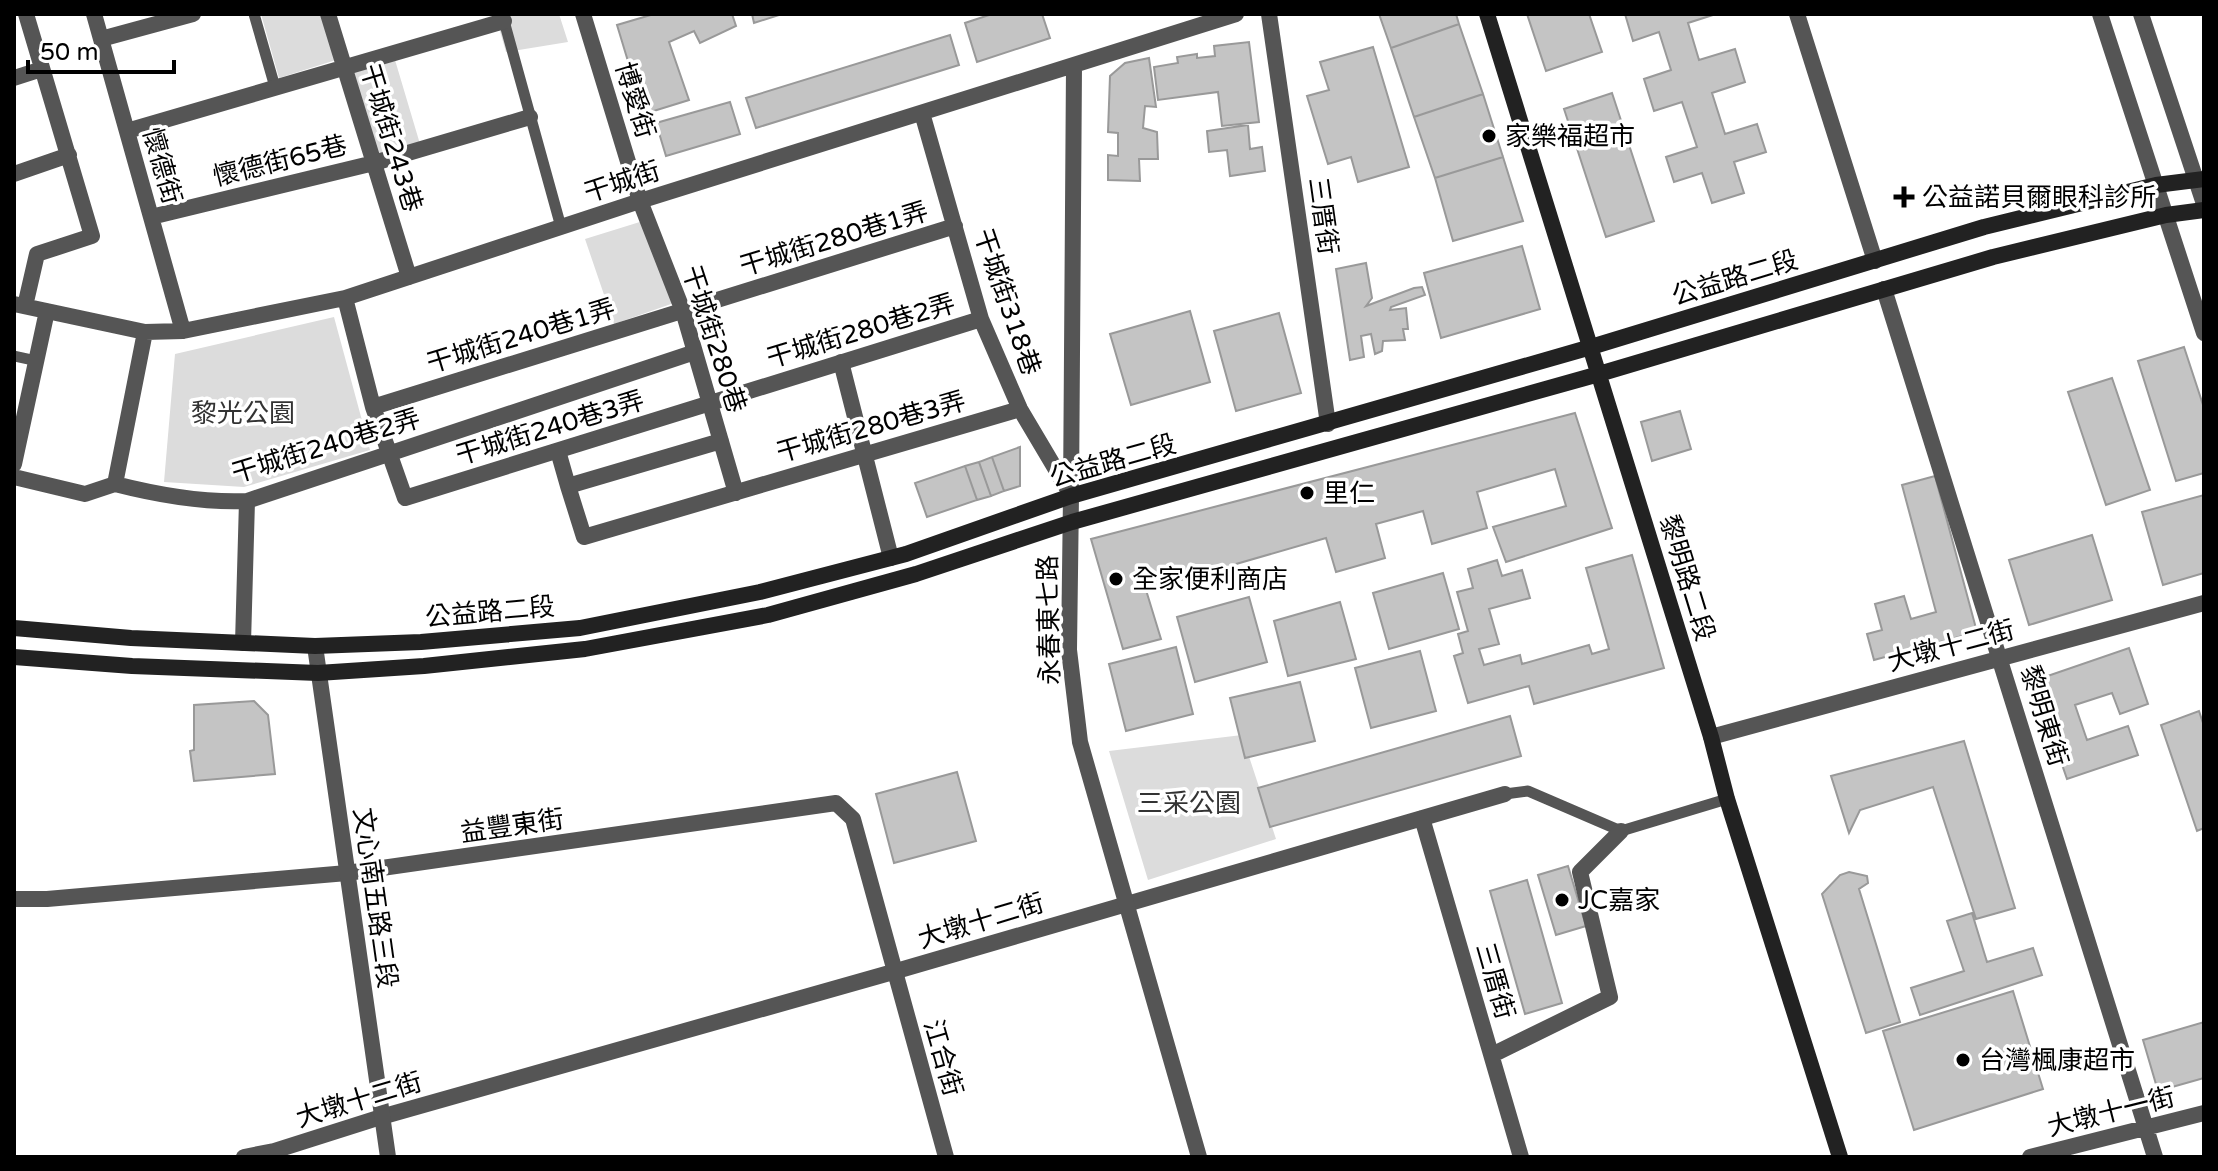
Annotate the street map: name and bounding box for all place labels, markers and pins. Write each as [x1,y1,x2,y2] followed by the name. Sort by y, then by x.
[1505,121,1635,152] place label: 家樂福超市
[1480,127,1498,145] marker: 家樂福超市
[1922,182,2156,213] place label: 公益諾貝爾眼科診所
[1893,186,1915,208] marker: 公益諾貝爾眼科診所
[1323,478,1375,509] place label: 里仁
[1298,484,1316,502] marker: 里仁
[1132,564,1288,595] place label: 全家便利商店
[1107,570,1125,588] marker: 全家便利商店
[1578,885,1660,916] place label: JC嘉家
[1553,891,1571,909] marker: JC嘉家
[1979,1045,2135,1076] place label: 台灣楓康超市
[1954,1051,1972,1069] marker: 台灣楓康超市

